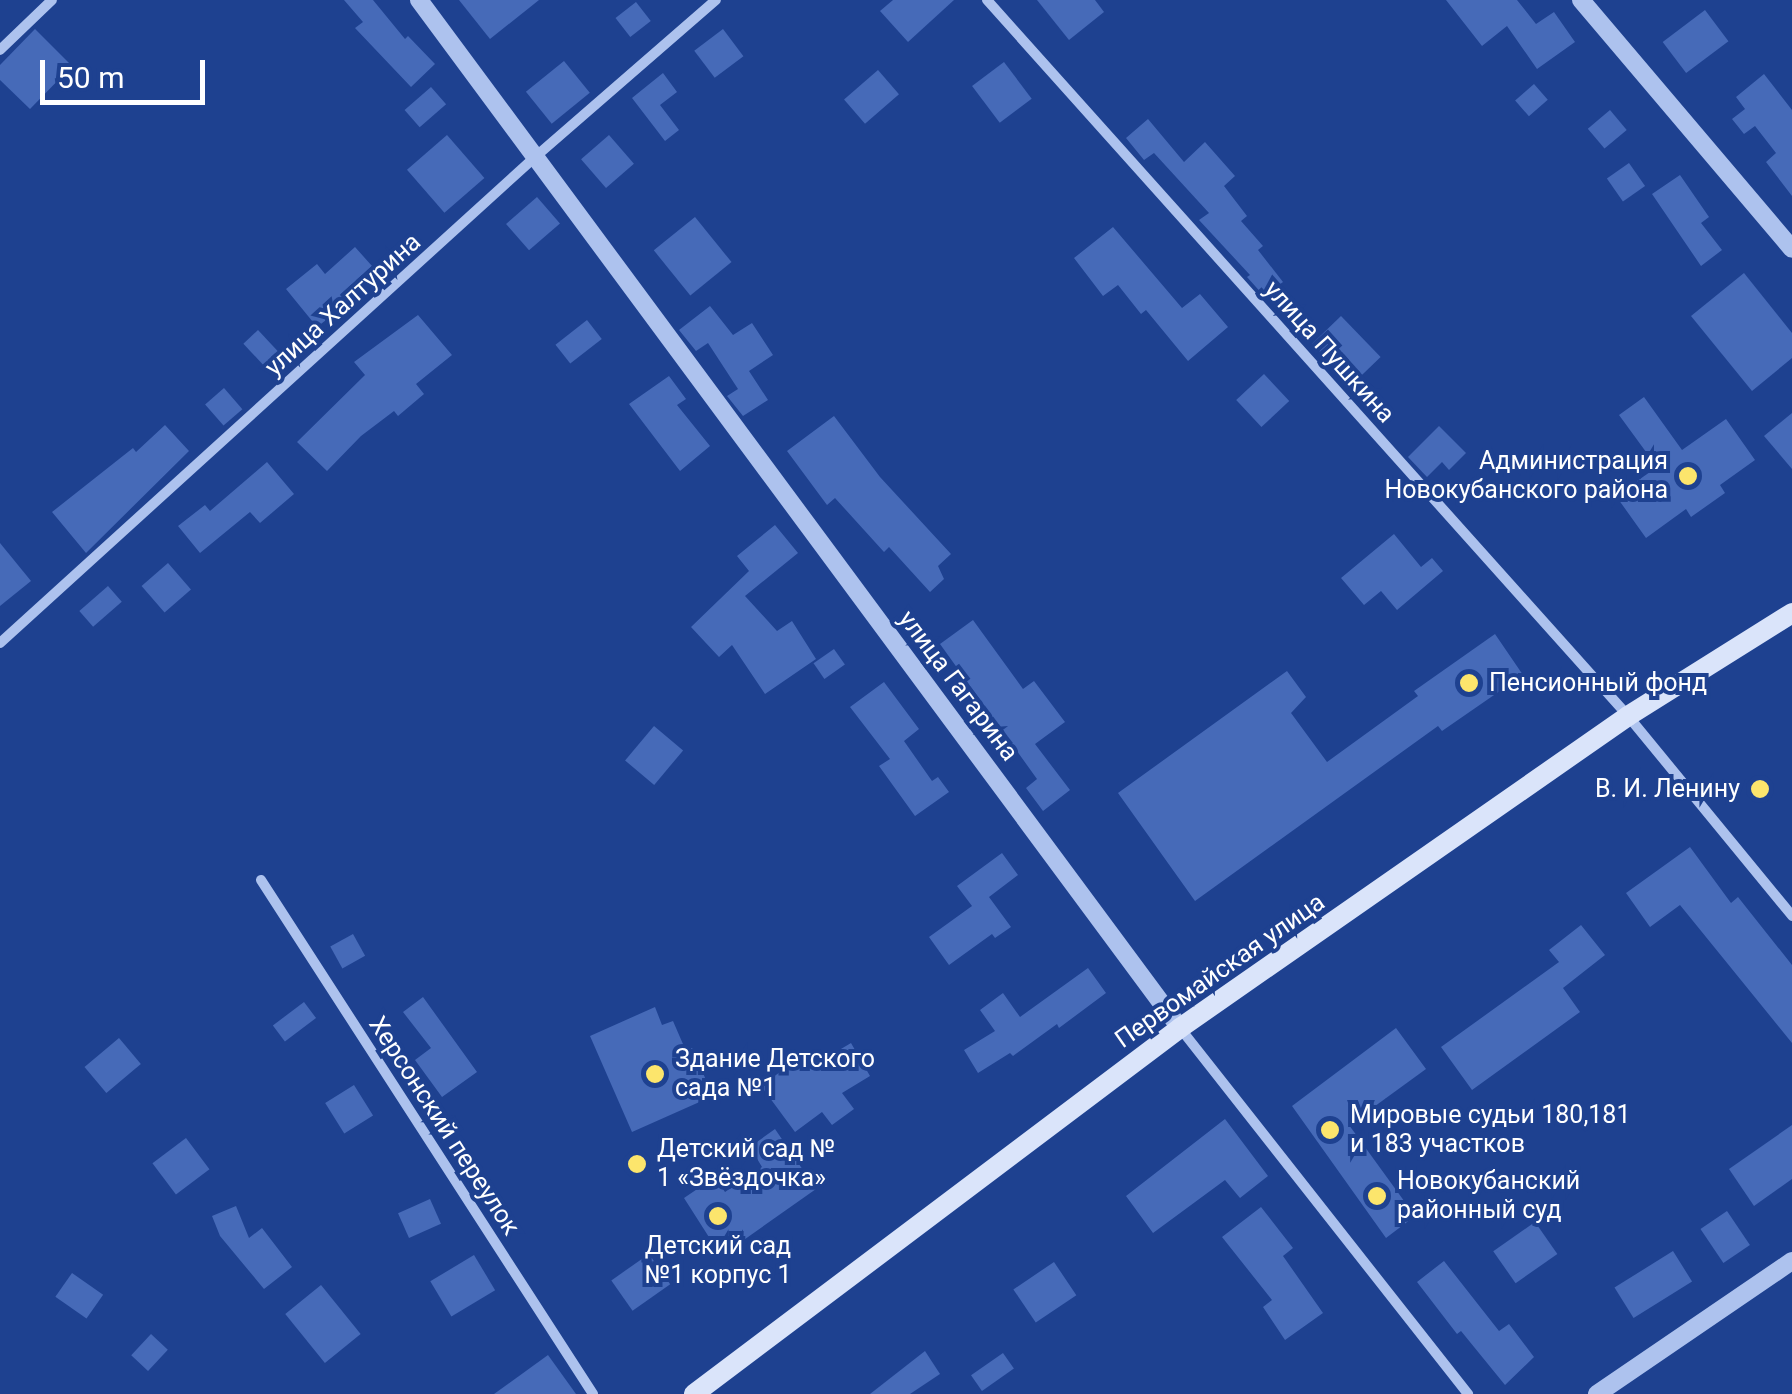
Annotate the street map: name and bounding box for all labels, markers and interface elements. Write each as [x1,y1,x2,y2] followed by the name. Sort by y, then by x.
[45,40,210,102] scale bar
[57,60,124,95] text: 50 m
[259,227,427,383] street label: улица Халтурина
[1257,275,1401,429] street label: улица Пушкина
[1385,447,1668,506] place label: Администрация Новокубанского района
[1677,465,1699,487] marker: Администрация Новокубанского района
[892,605,1024,767] street label: улица Гагарина
[1489,668,1707,698] place label: Пенсионный фонд
[1458,672,1480,694] marker: Пенсионный фонд
[1595,774,1740,804] place label: В. И. Ленину
[1749,778,1771,800] marker: В. И. Ленину
[1109,887,1331,1055] street label: Первомайская улица
[362,1011,526,1241] street label: Херсонский переулок
[675,1045,875,1104] place label: Здание Детского сада №1
[644,1063,666,1085] marker: Здание Детского сада №1
[1350,1101,1630,1160] place label: Мировые судьи 180,181 и 183 участков
[1319,1119,1341,1141] marker: Мировые судьи 180,181 и 183 участков
[657,1135,835,1194] place label: Детский сад № 1 «Звёздочка»
[626,1153,648,1175] marker: Детский сад № 1 «Звёздочка»
[1397,1167,1580,1226] place label: Новокубанский районный суд
[1366,1185,1388,1207] marker: Новокубанский районный суд
[707,1205,729,1227] marker: Детский сад №1 корпус 1
[645,1232,791,1291] place label: Детский сад №1 корпус 1

